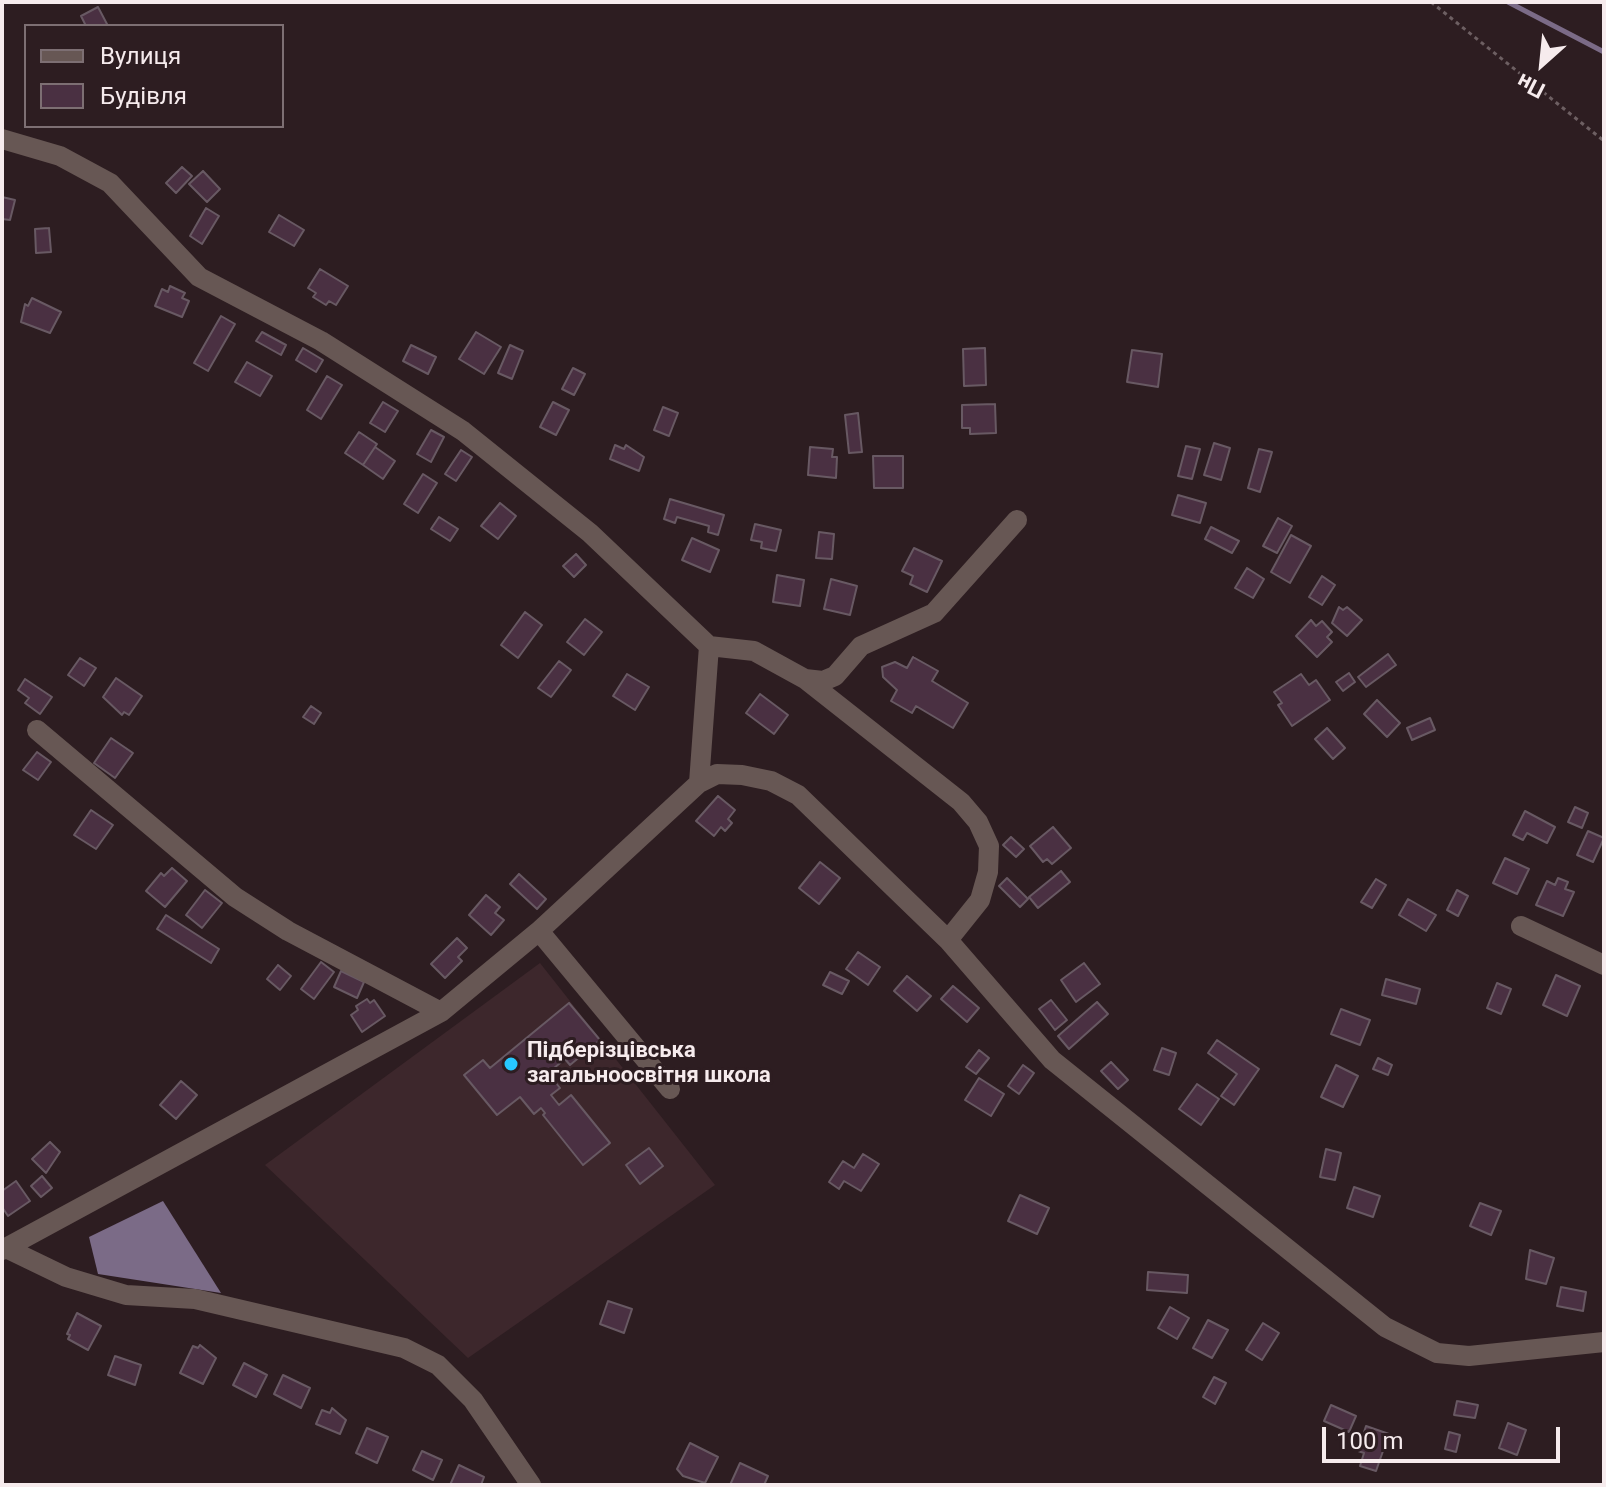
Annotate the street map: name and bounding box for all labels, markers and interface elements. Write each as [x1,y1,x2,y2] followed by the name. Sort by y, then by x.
[24,24,284,128] legend
[1502,24,1582,104] north arrow
[100,42,181,70] text: Вулиця
[1513,68,1549,103] text: Пн
[100,82,187,110] text: Будівля
[527,1038,771,1090] place label: Підберізцівська загальноосвітня школа
[502,1055,520,1073] marker: Підберізцівська загальноосвітня школа
[1326,1411,1564,1461] scale bar
[1336,1427,1403,1455] text: 100 m

